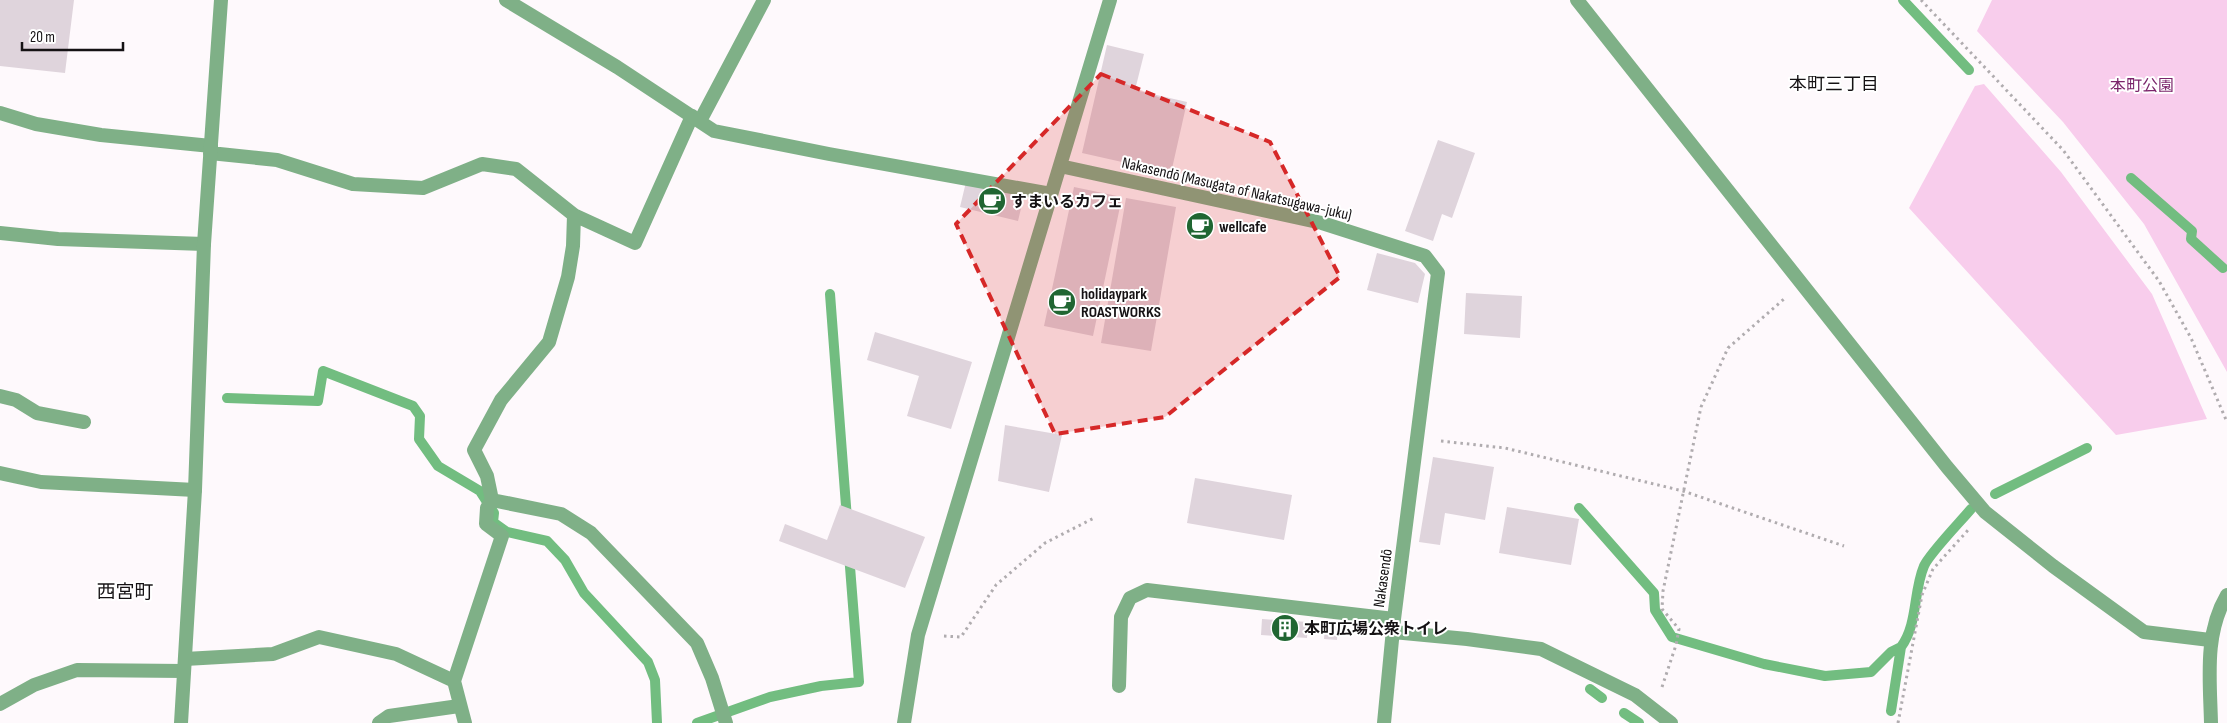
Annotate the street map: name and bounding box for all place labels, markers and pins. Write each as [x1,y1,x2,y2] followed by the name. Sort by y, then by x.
[977,186,1007,216] cafe icon: すまいるカフェ
[1011,193,1123,212] place label: すまいるカフェ
[1185,211,1215,241] cafe icon: wellcafe
[1219,218,1267,237] place label: wellcafe
[1081,285,1161,322] place label: holidaypark ROASTWORKS
[1047,287,1077,317] cafe icon: holidaypark ROASTWORKS
[1270,613,1300,643] building icon: 本町広場公衆トイレ
[1304,619,1448,639] place label: 本町広場公衆トイレ

